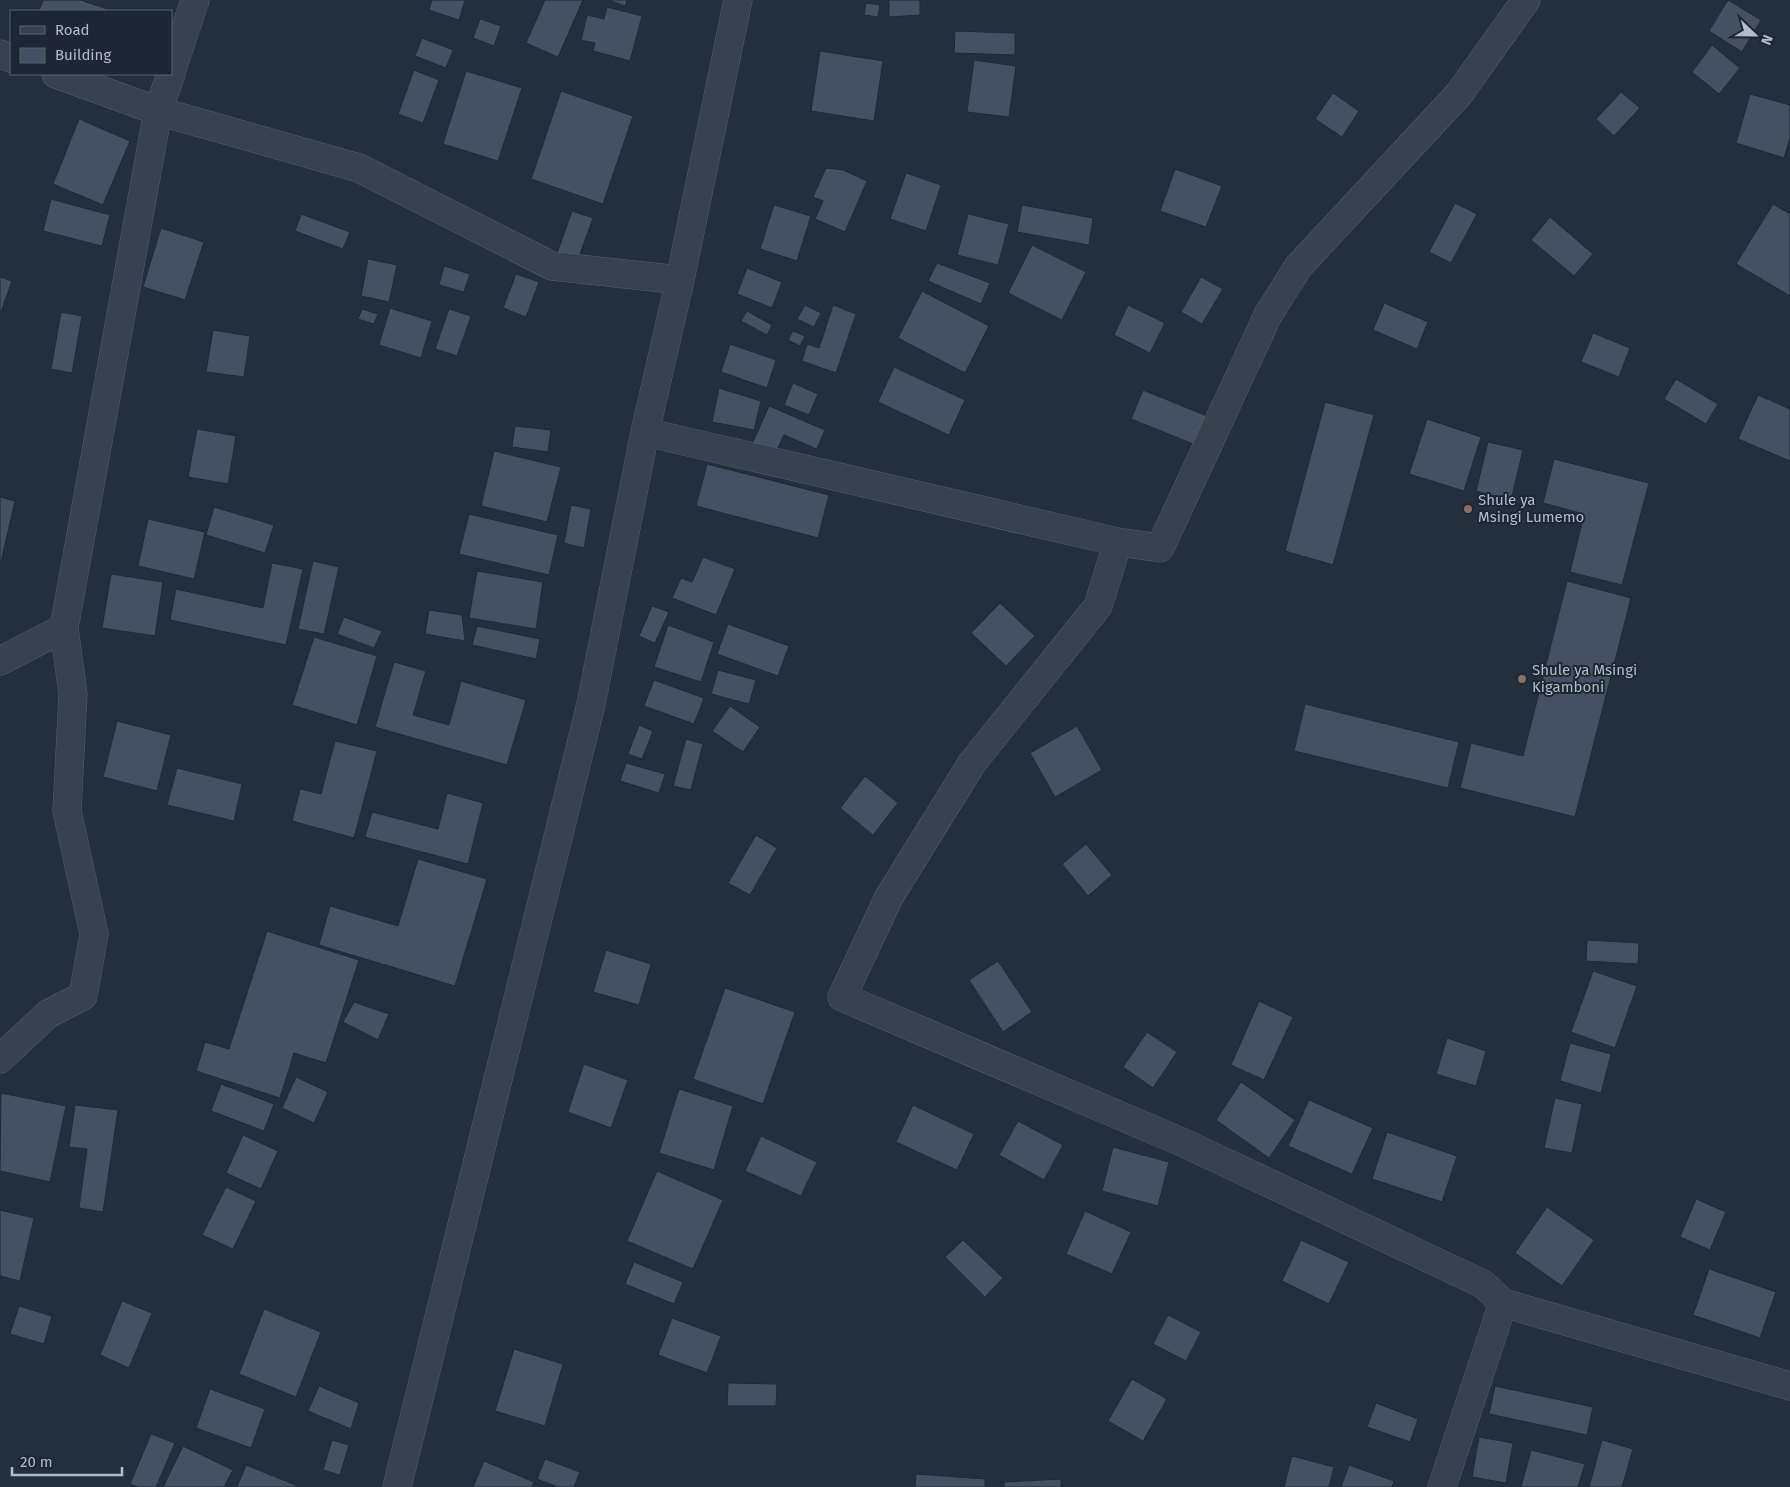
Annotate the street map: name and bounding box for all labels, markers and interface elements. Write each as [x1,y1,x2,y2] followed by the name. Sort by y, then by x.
[10,10,172,75] legend
[1730,10,1780,60] north arrow
[55,21,90,39] text: Road
[1757,32,1776,47] text: N
[55,46,111,64] text: Building
[1478,491,1584,526] place label: Shule ya Msingi Lumemo
[1462,503,1474,515] marker: Shule ya Msingi Lumemo
[1532,661,1637,696] place label: Shule ya Msingi Kigamboni
[1516,673,1528,685] marker: Shule ya Msingi Kigamboni
[12,1444,122,1476] scale bar
[20,1453,53,1471] text: 20 m

